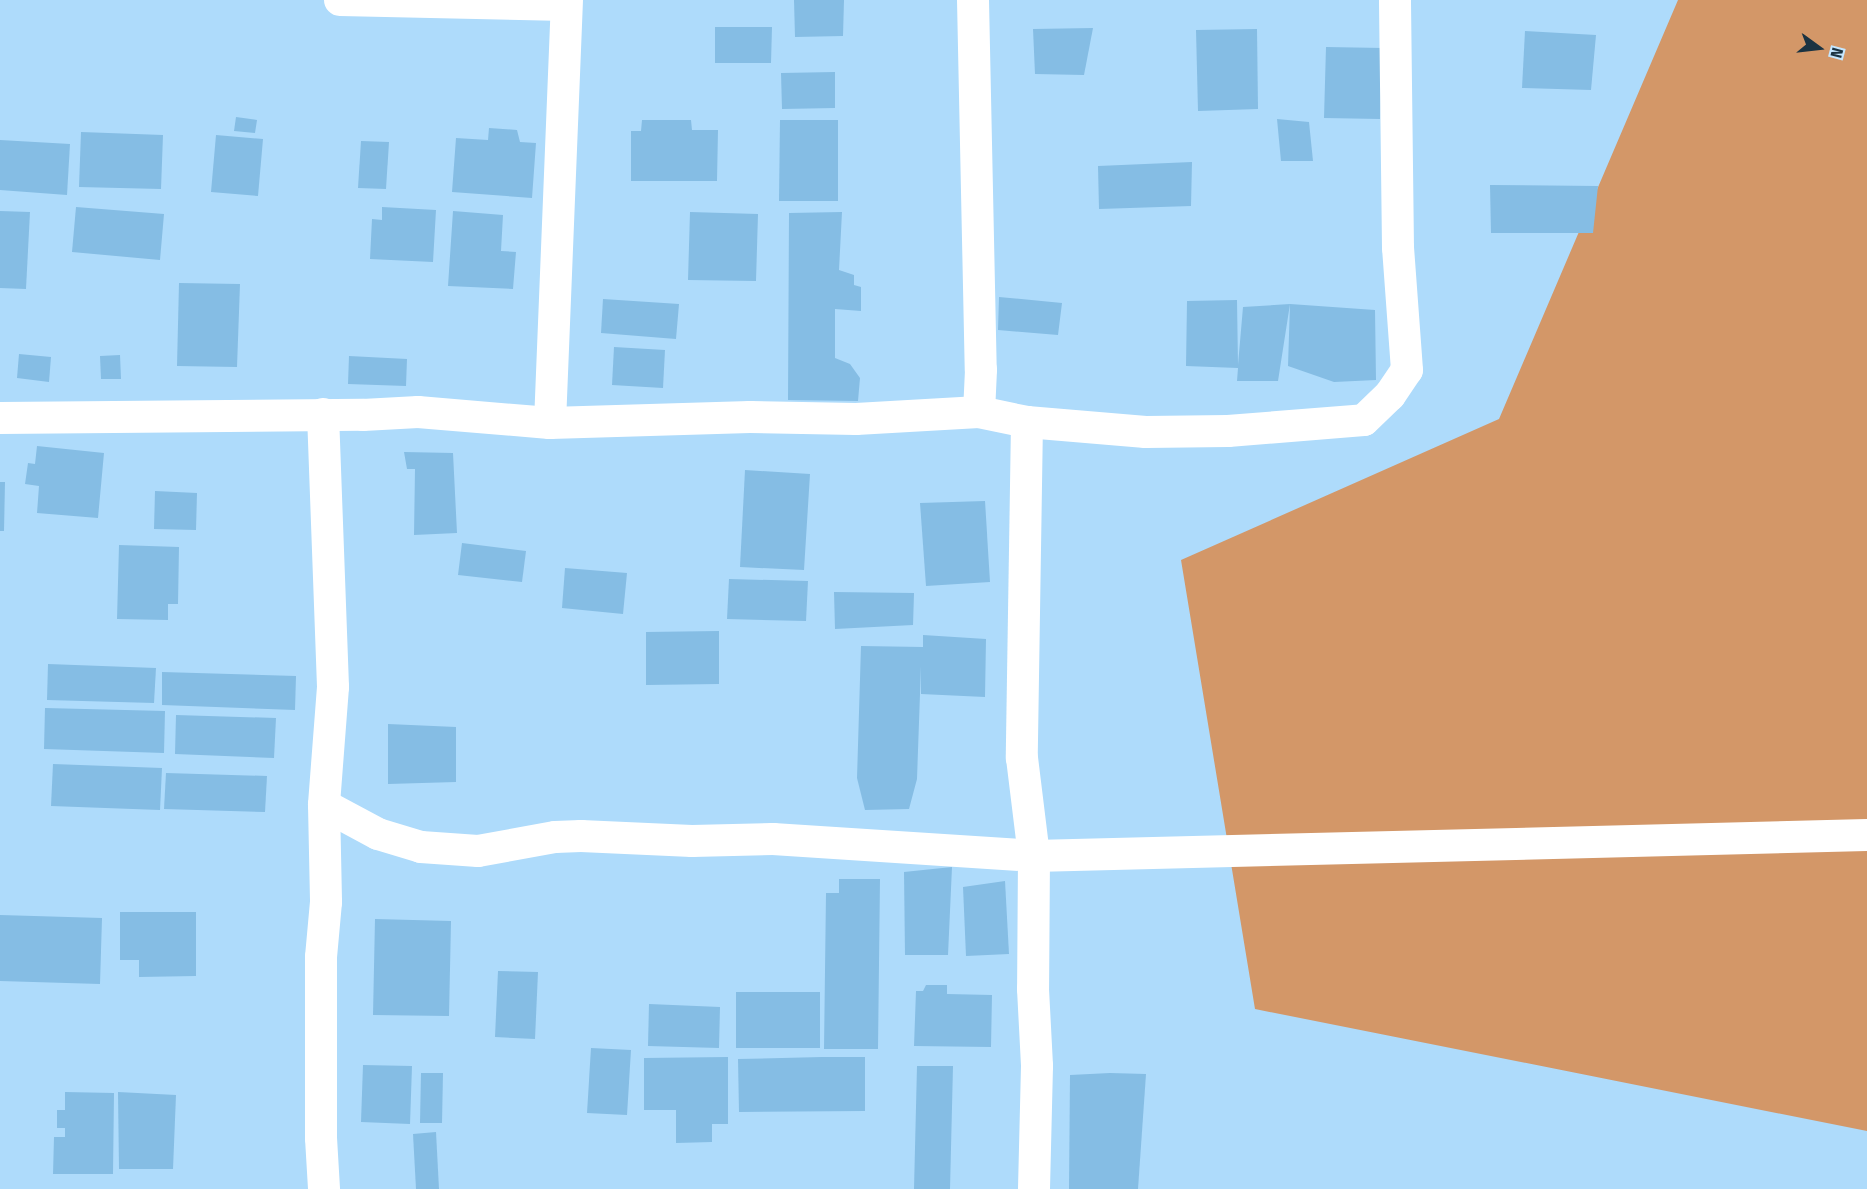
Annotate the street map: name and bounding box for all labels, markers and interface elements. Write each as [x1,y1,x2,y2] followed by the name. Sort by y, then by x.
[1789,18,1849,78] north arrow
[1826,46,1847,60] text: N

